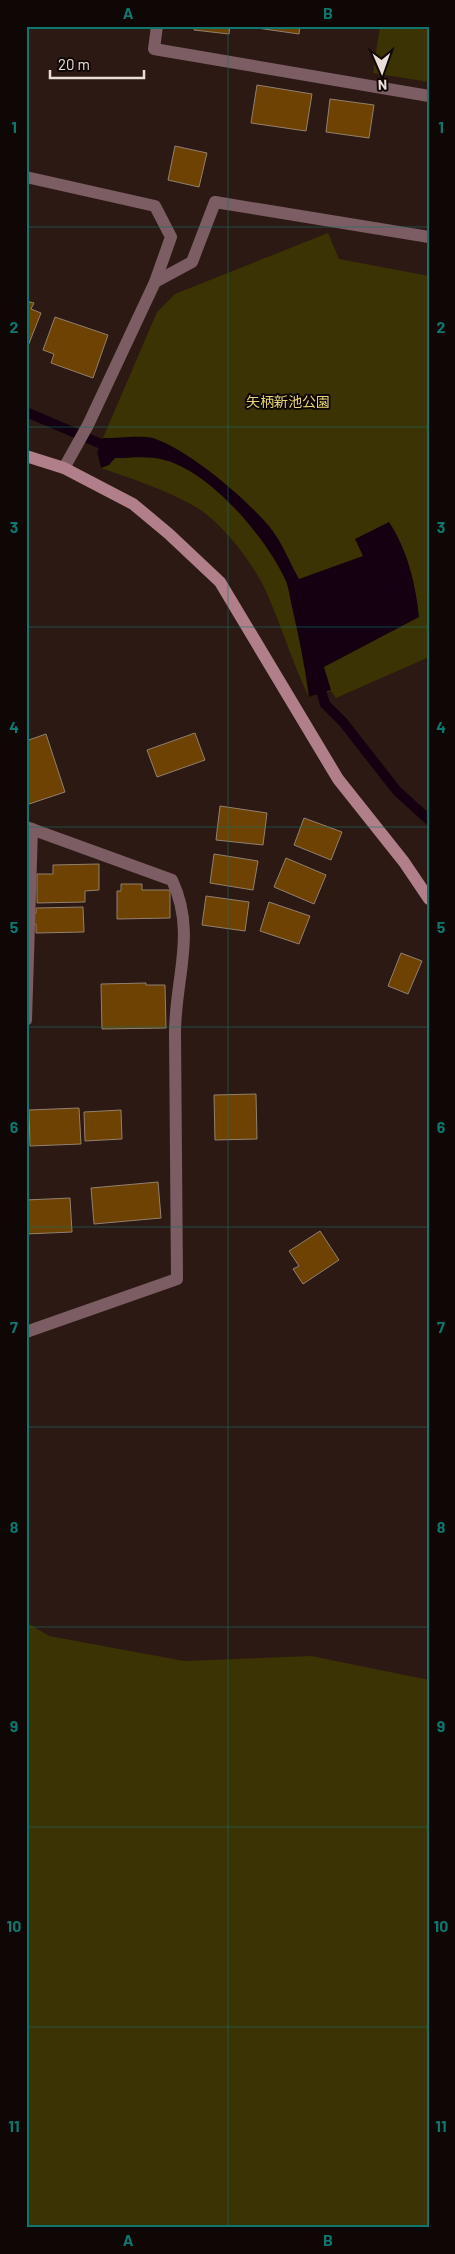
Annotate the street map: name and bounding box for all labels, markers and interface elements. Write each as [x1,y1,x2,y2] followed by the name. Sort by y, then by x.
[123,3,134,22] text: A
[323,3,333,22] text: B
[50,48,144,80] scale bar
[358,48,408,98] north arrow
[58,55,90,73] text: 20 m
[378,77,387,94] text: N
[11,117,17,136] text: 1
[438,117,444,136] text: 1
[10,317,19,336] text: 2
[437,317,446,336] text: 2
[246,393,330,410] park label: 矢柄新池公園
[10,517,18,536] text: 3
[437,517,445,536] text: 3
[9,717,19,736] text: 4
[436,717,446,736] text: 4
[10,917,19,936] text: 5
[437,917,446,936] text: 5
[10,1117,19,1136] text: 6
[437,1117,446,1136] text: 6
[10,1317,18,1336] text: 7
[437,1317,445,1336] text: 7
[10,1517,19,1536] text: 8
[437,1517,446,1536] text: 8
[10,1716,18,1735] text: 9
[437,1716,445,1735] text: 9
[7,1916,21,1935] text: 10
[434,1916,448,1935] text: 10
[8,2116,20,2135] text: 11
[435,2116,447,2135] text: 11
[123,2230,134,2249] text: A
[323,2230,333,2249] text: B

